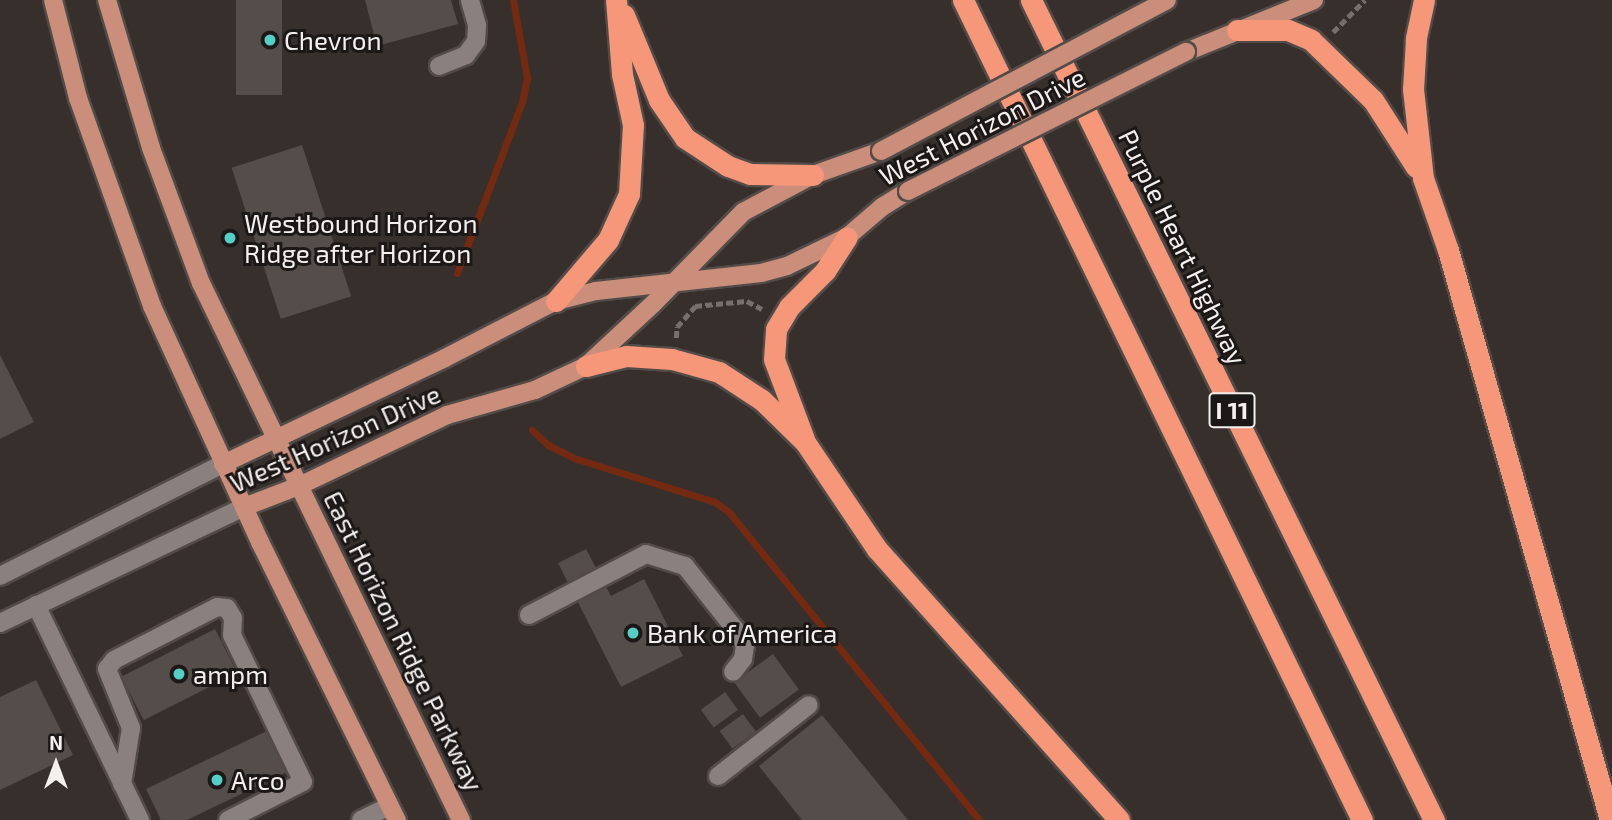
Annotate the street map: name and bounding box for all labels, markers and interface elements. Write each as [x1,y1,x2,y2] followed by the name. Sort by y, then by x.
[284,24,382,56] place label: Chevron
[262,32,278,48] marker: Chevron
[874,61,1090,191] street label: West Horizon Drive
[1112,124,1254,370] street label: Purple Heart Highway
[244,207,478,268] place label: Westbound Horizon Ridge after Horizon
[222,230,238,246] marker: Westbound Horizon Ridge after Horizon
[225,378,445,498] street label: West Horizon Drive
[1208,390,1256,430] road number: I 11
[318,486,490,796] street label: East Horizon Ridge Parkway
[647,617,839,649] place label: Bank of America
[625,625,641,641] marker: Bank of America
[193,658,268,690] place label: ampm
[171,666,187,682] marker: ampm
[21,729,91,799] north arrow
[49,731,63,754] text: N
[231,764,285,796] place label: Arco
[209,772,225,788] marker: Arco

